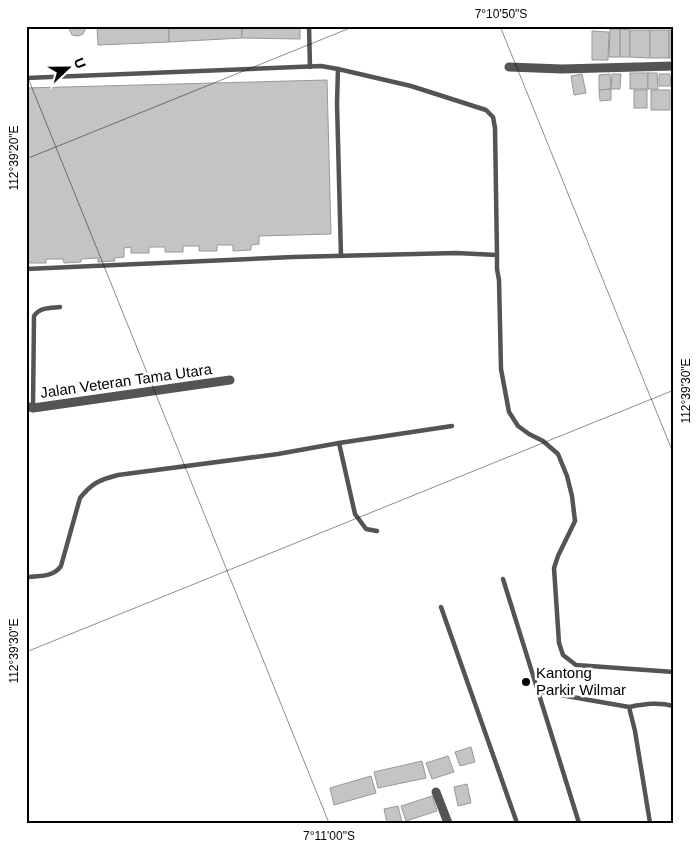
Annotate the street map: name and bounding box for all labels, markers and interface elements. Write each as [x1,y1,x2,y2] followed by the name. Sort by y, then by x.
[475,7,527,21] text: 7°10'50"S
[42,42,92,92] north arrow
[71,55,89,71] text: U
[7,125,21,191] text: 112°39'20"E
[679,358,693,424] text: 112°39'30"E
[39,360,213,401] street label: Jalan Veteran Tama Utara
[7,618,21,684] text: 112°39'30"E
[536,664,626,698] place label: Kantong Parkir Wilmar
[520,676,532,688] marker: Kantong Parkir Wilmar
[303,829,355,843] text: 7°11'00"S

